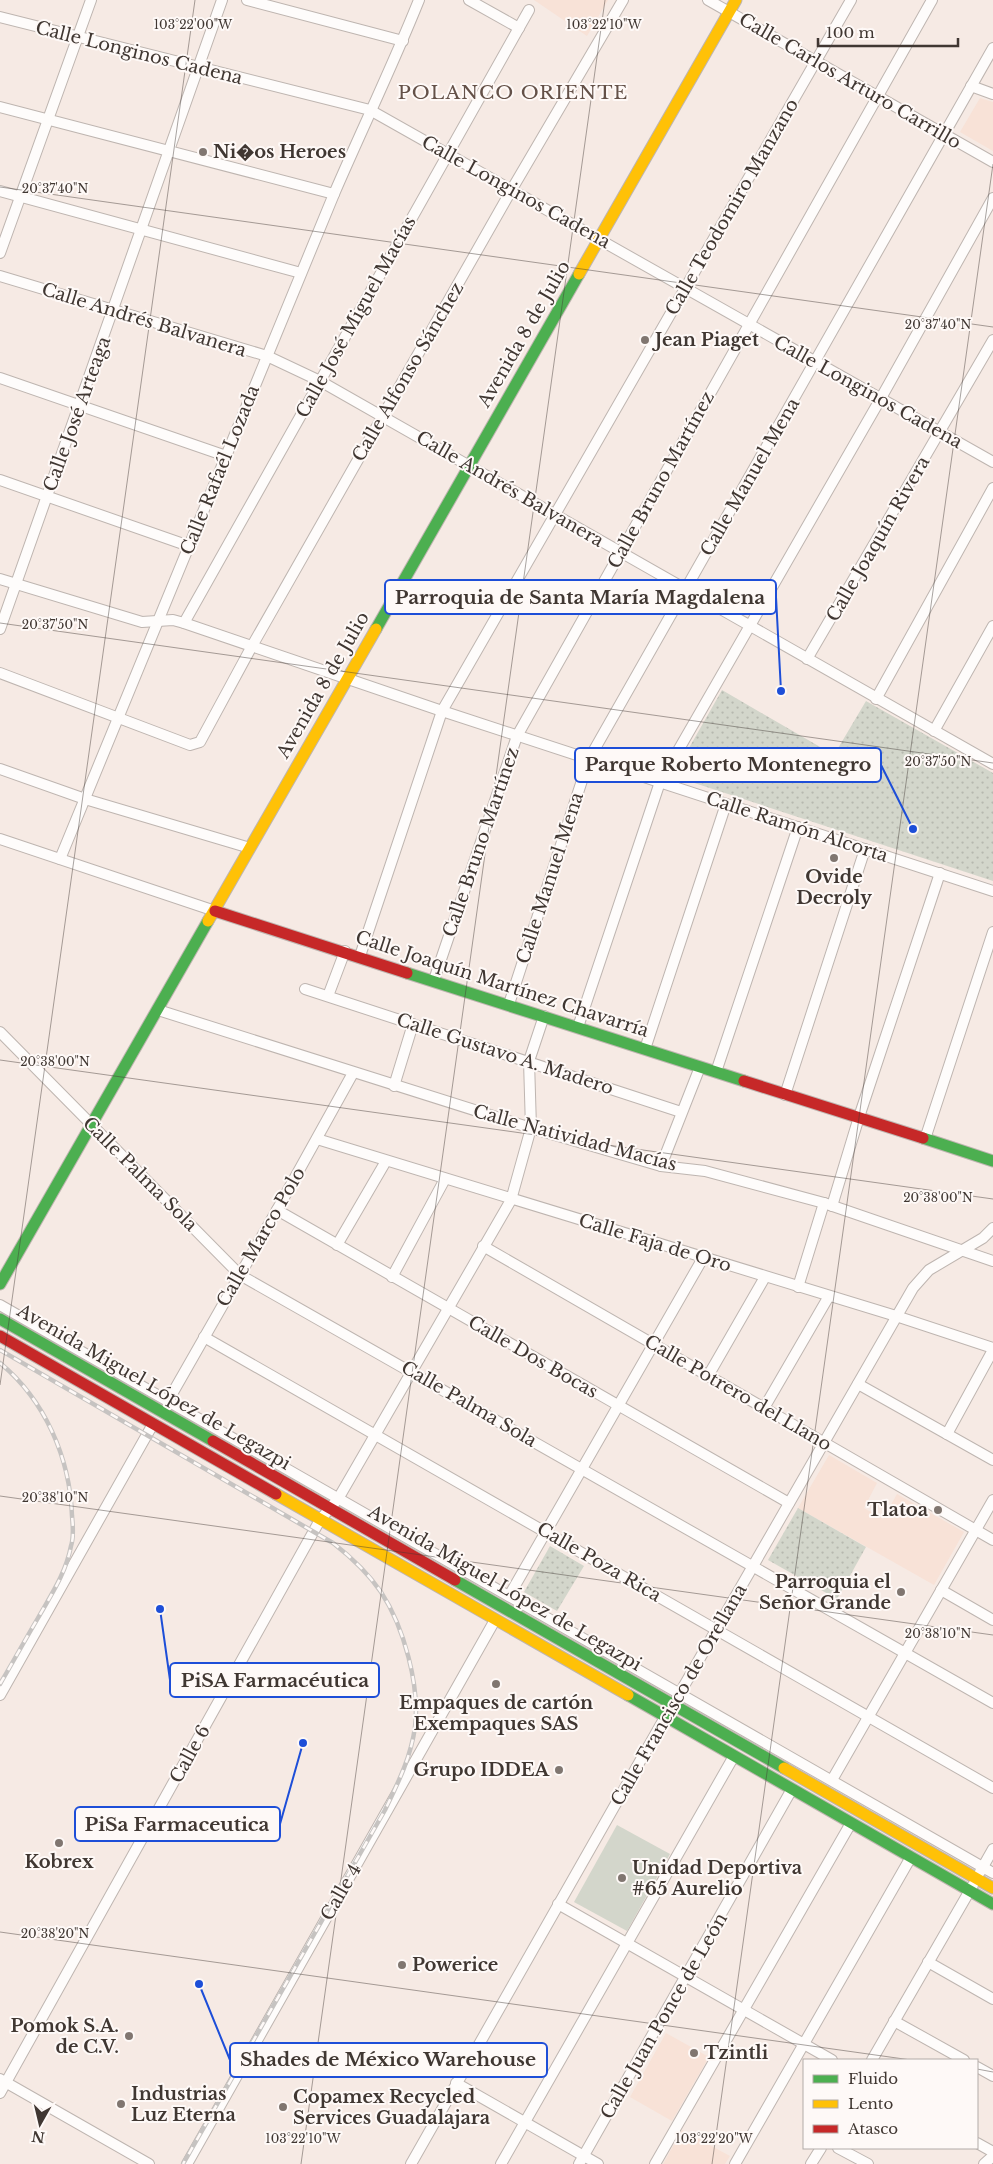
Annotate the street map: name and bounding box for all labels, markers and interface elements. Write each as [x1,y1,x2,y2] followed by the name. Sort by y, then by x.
[735,8,965,154] street label: Calle Carlos Arturo Carrillo
[818,15,958,47] scale bar
[33,17,245,89] street label: Calle Longinos Cadena
[154,17,233,32] text: 103°22'00"W
[566,17,643,32] text: 103°22'10"W
[826,23,875,42] text: 100 m
[398,81,628,104] district label: POLANCO ORIENTE
[661,95,803,319] street label: Calle Teodomiro Manzano
[418,131,614,253] street label: Calle Longinos Cadena
[213,141,346,163] place label: Ni�os Heroes
[197,146,209,158] marker: Ni�os Heroes
[22,181,88,196] text: 20°37'40"N
[291,212,421,422] street label: Calle José Miguel Macías
[473,257,575,412] street label: Avenida 8 de Julio
[39,278,249,362] street label: Calle Andrés Balvanera
[348,278,468,466] street label: Calle Alfonso Sánchez
[905,317,971,332] text: 20°37'40"N
[651,329,759,351] place label: Jean Piaget
[770,331,966,453] street label: Calle Longinos Cadena
[39,334,115,494] street label: Calle José Arteaga
[639,334,651,346] marker: Jean Piaget
[176,382,264,558] street label: Calle Rafaél Lozada
[603,388,719,572] street label: Calle Bruno Martínez
[696,394,804,560] street label: Calle Manuel Mena
[412,426,608,552] street label: Calle Andrés Balvanera
[822,452,934,626] street label: Calle Joaquín Rivera
[385,580,776,614] callout: Parroquia de Santa María Magdalena
[395,586,765,609] text: Parroquia de Santa María Magdalena
[272,608,374,763] street label: Avenida 8 de Julio
[22,617,88,632] text: 20°37'50"N
[438,744,524,940] street label: Calle Bruno Martínez
[575,748,881,782] callout: Parque Roberto Montenegro
[585,753,871,776] text: Parque Roberto Montenegro
[905,754,971,769] text: 20°37'50"N
[703,787,891,867] street label: Calle Ramón Alcorta
[512,790,588,966] street label: Calle Manuel Mena
[828,852,840,864] marker: Ovide Decroly
[796,866,872,909] place label: Ovide Decroly
[353,926,651,1042] street label: Calle Joaquín Martínez Chavarría
[394,1009,616,1099] street label: Calle Gustavo A. Madero
[20,1054,90,1069] text: 20°38'00"N
[471,1100,679,1176] street label: Calle Natividad Macías
[78,1112,202,1236] street label: Calle Palma Sola
[212,1163,310,1311] street label: Calle Marco Polo
[903,1190,973,1205] text: 20°38'00"N
[576,1209,734,1277] street label: Calle Faja de Oro
[12,1299,295,1475] street label: Avenida Miguel López de Legazpi
[464,1311,602,1403] street label: Calle Dos Bocas
[640,1330,836,1456] street label: Calle Potrero del Llano
[397,1356,541,1452] street label: Calle Palma Sola
[22,1490,88,1505] text: 20°38'10"N
[867,1499,929,1521] place label: Tlatoa
[363,1500,646,1676] street label: Avenida Miguel López de Legazpi
[932,1504,944,1516] marker: Tlatoa
[533,1517,665,1607] street label: Calle Poza Rica
[759,1571,892,1614] place label: Parroquia el Señor Grande
[606,1580,752,1810] street label: Calle Francisco de Orellana
[895,1586,907,1598] marker: Parroquia el Señor Grande
[905,1626,971,1641] text: 20°38'10"N
[170,1663,379,1697] callout: PiSA Farmacéutica
[181,1669,369,1692] text: PiSA Farmacéutica
[490,1678,502,1690] marker: Empaques de cartón Exempaques SAS
[399,1692,593,1735] place label: Empaques de cartón Exempaques SAS
[165,1721,215,1787] street label: Calle 6
[414,1759,550,1781] place label: Grupo IDDEA
[553,1764,565,1776] marker: Grupo IDDEA
[75,1807,280,1841] callout: PiSa Farmaceutica
[85,1813,270,1836] text: PiSa Farmaceutica
[53,1837,65,1849] marker: Kobrex
[24,1851,94,1873] place label: Kobrex
[632,1857,803,1900] place label: Unidad Deportiva #65 Aurelio
[316,1860,366,1924] street label: Calle 4
[616,1872,628,1884] marker: Unidad Deportiva #65 Aurelio
[596,1909,732,2123] street label: Calle Juan Ponce de León
[21,1926,89,1941] text: 20°38'20"N
[412,1954,498,1976] place label: Powerice
[396,1959,408,1971] marker: Powerice
[11,2015,119,2058] place label: Pomok S.A. de C.V.
[123,2030,135,2042] marker: Pomok S.A. de C.V.
[704,2042,769,2064] place label: Tzintli
[230,2043,547,2077] callout: Shades de México Warehouse
[688,2047,700,2059] marker: Tzintli
[240,2048,536,2071] text: Shades de México Warehouse
[803,2059,978,2149] legend
[848,2069,898,2088] text: Fluido
[131,2083,236,2126] place label: Industrias Luz Eterna
[293,2086,491,2129] place label: Copamex Recycled Services Guadalajara
[848,2094,894,2113] text: Lento
[115,2098,127,2110] marker: Industrias Luz Eterna
[15,2099,65,2149] north arrow
[277,2101,289,2113] marker: Copamex Recycled Services Guadalajara
[847,2119,898,2138] text: Atasco
[30,2127,46,2147] text: N
[265,2131,342,2146] text: 103°22'10"W
[675,2131,754,2146] text: 103°22'20"W

